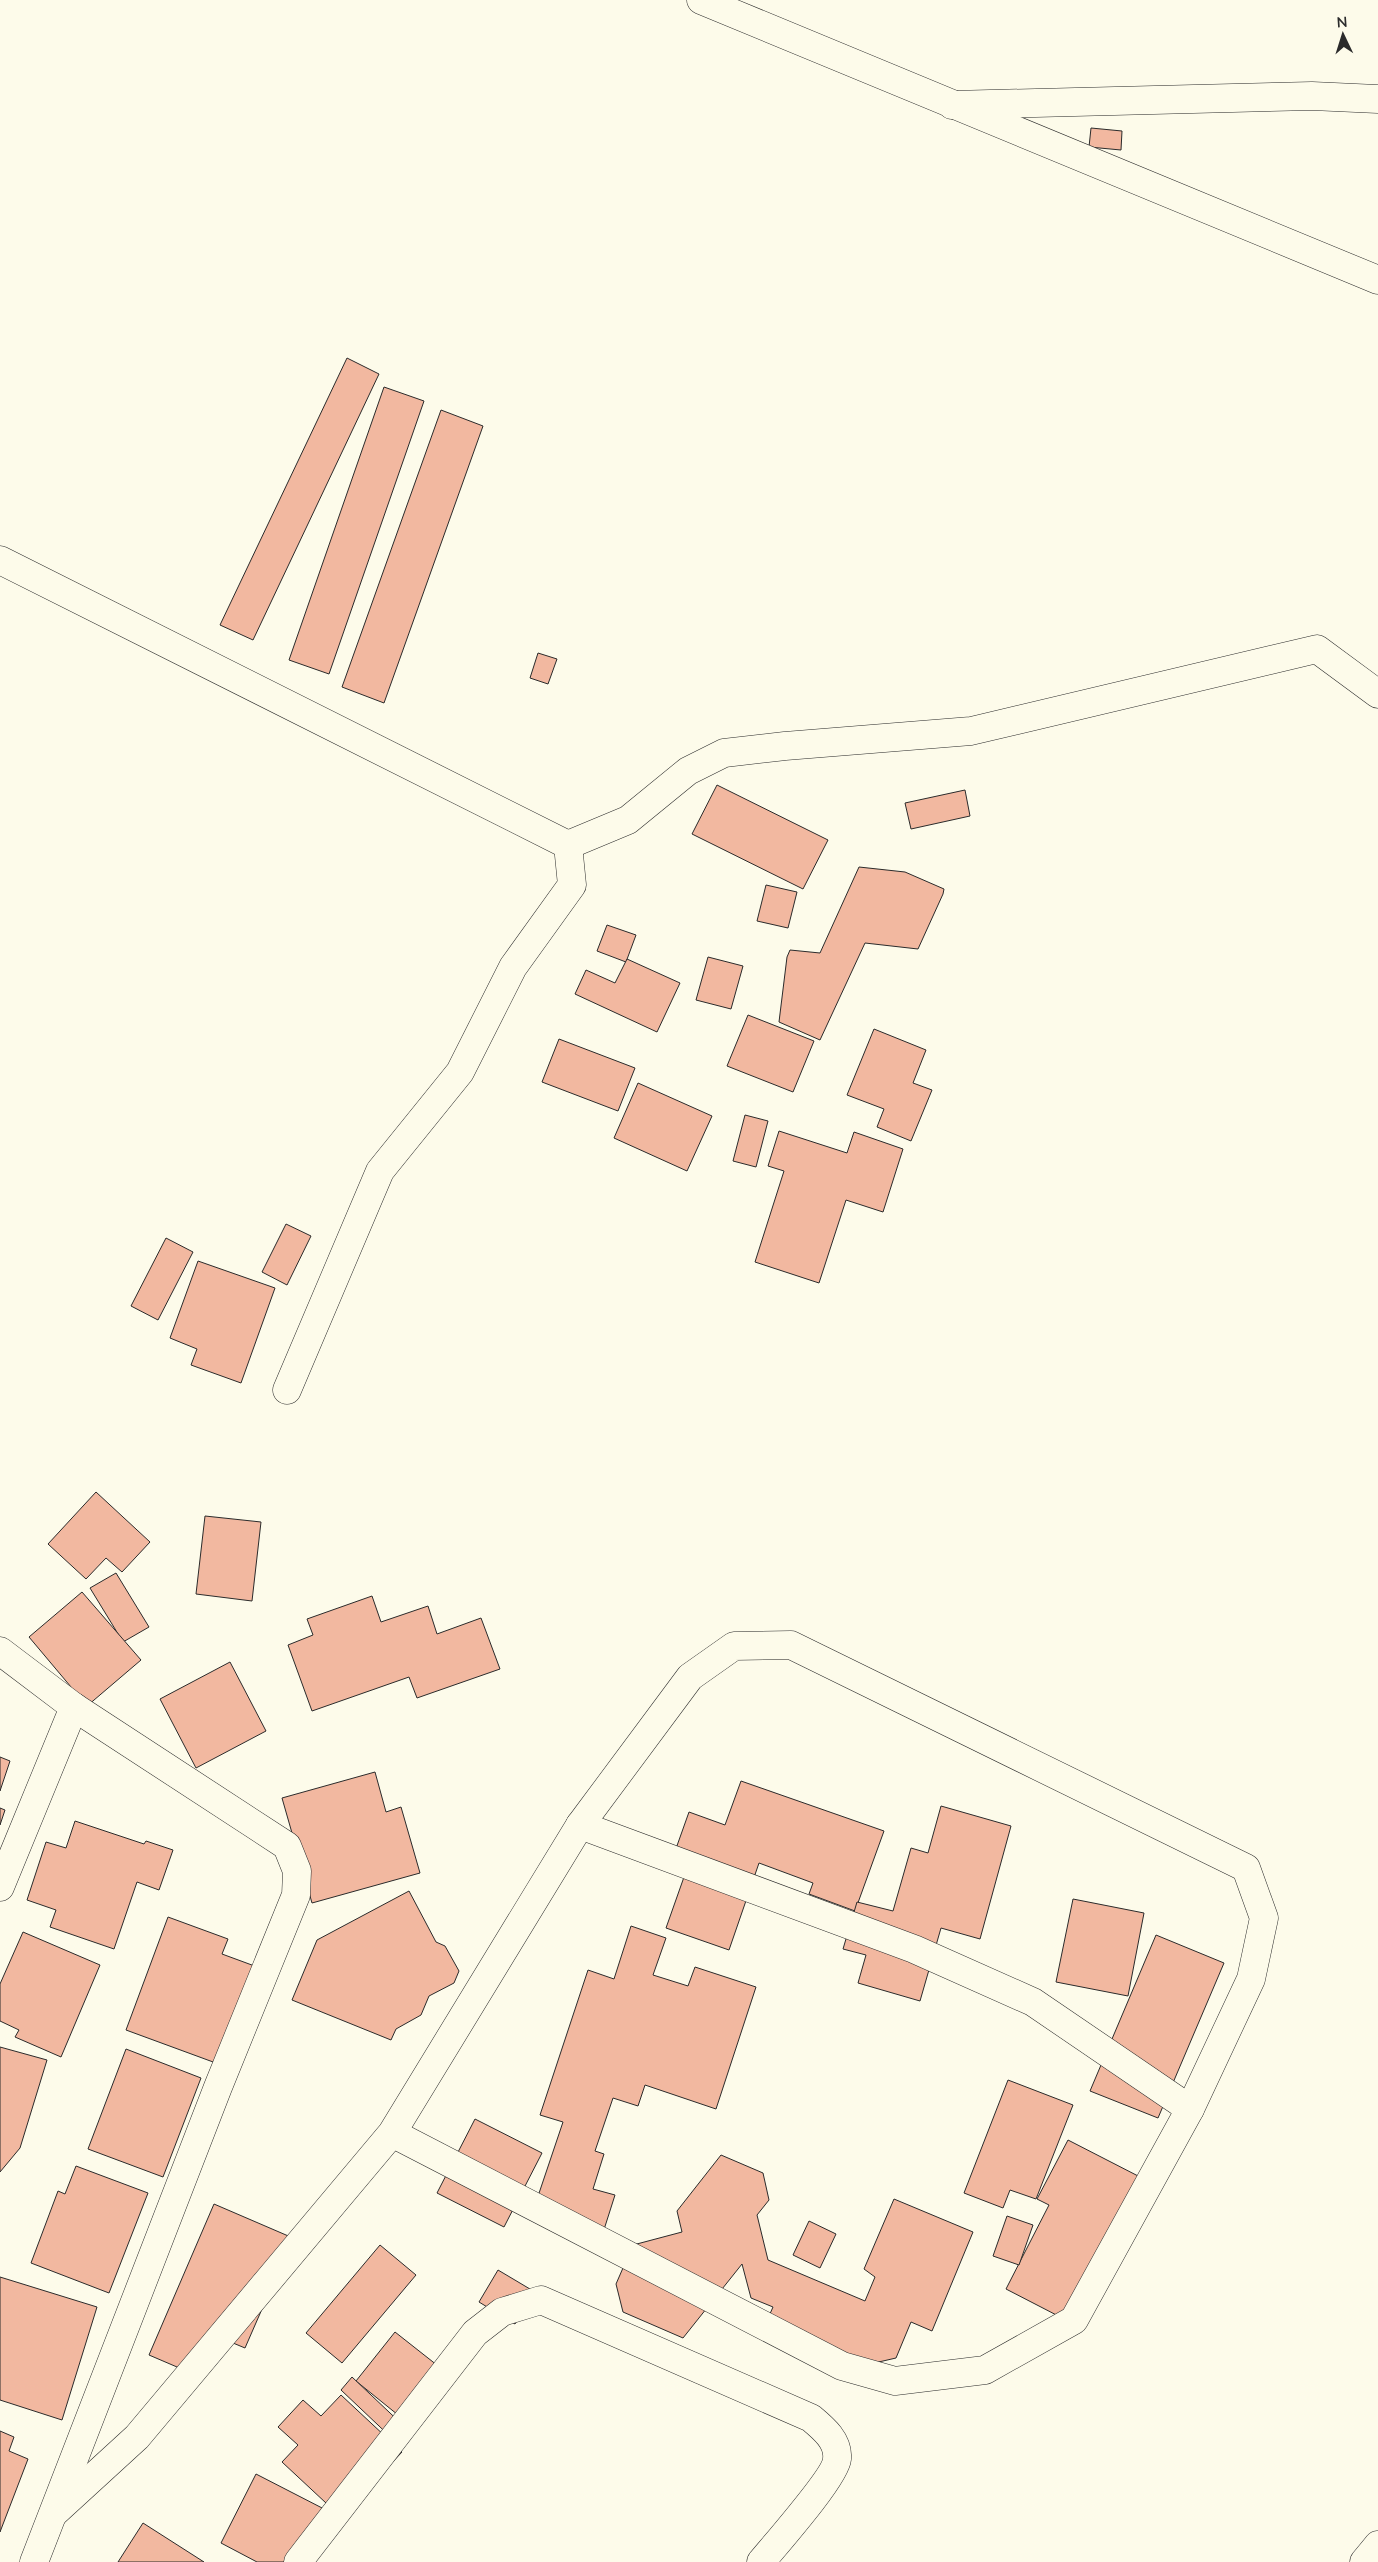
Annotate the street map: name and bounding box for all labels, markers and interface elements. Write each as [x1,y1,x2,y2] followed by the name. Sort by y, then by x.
[1318,10,1368,60] north arrow
[1336,13,1348,30] text: N

